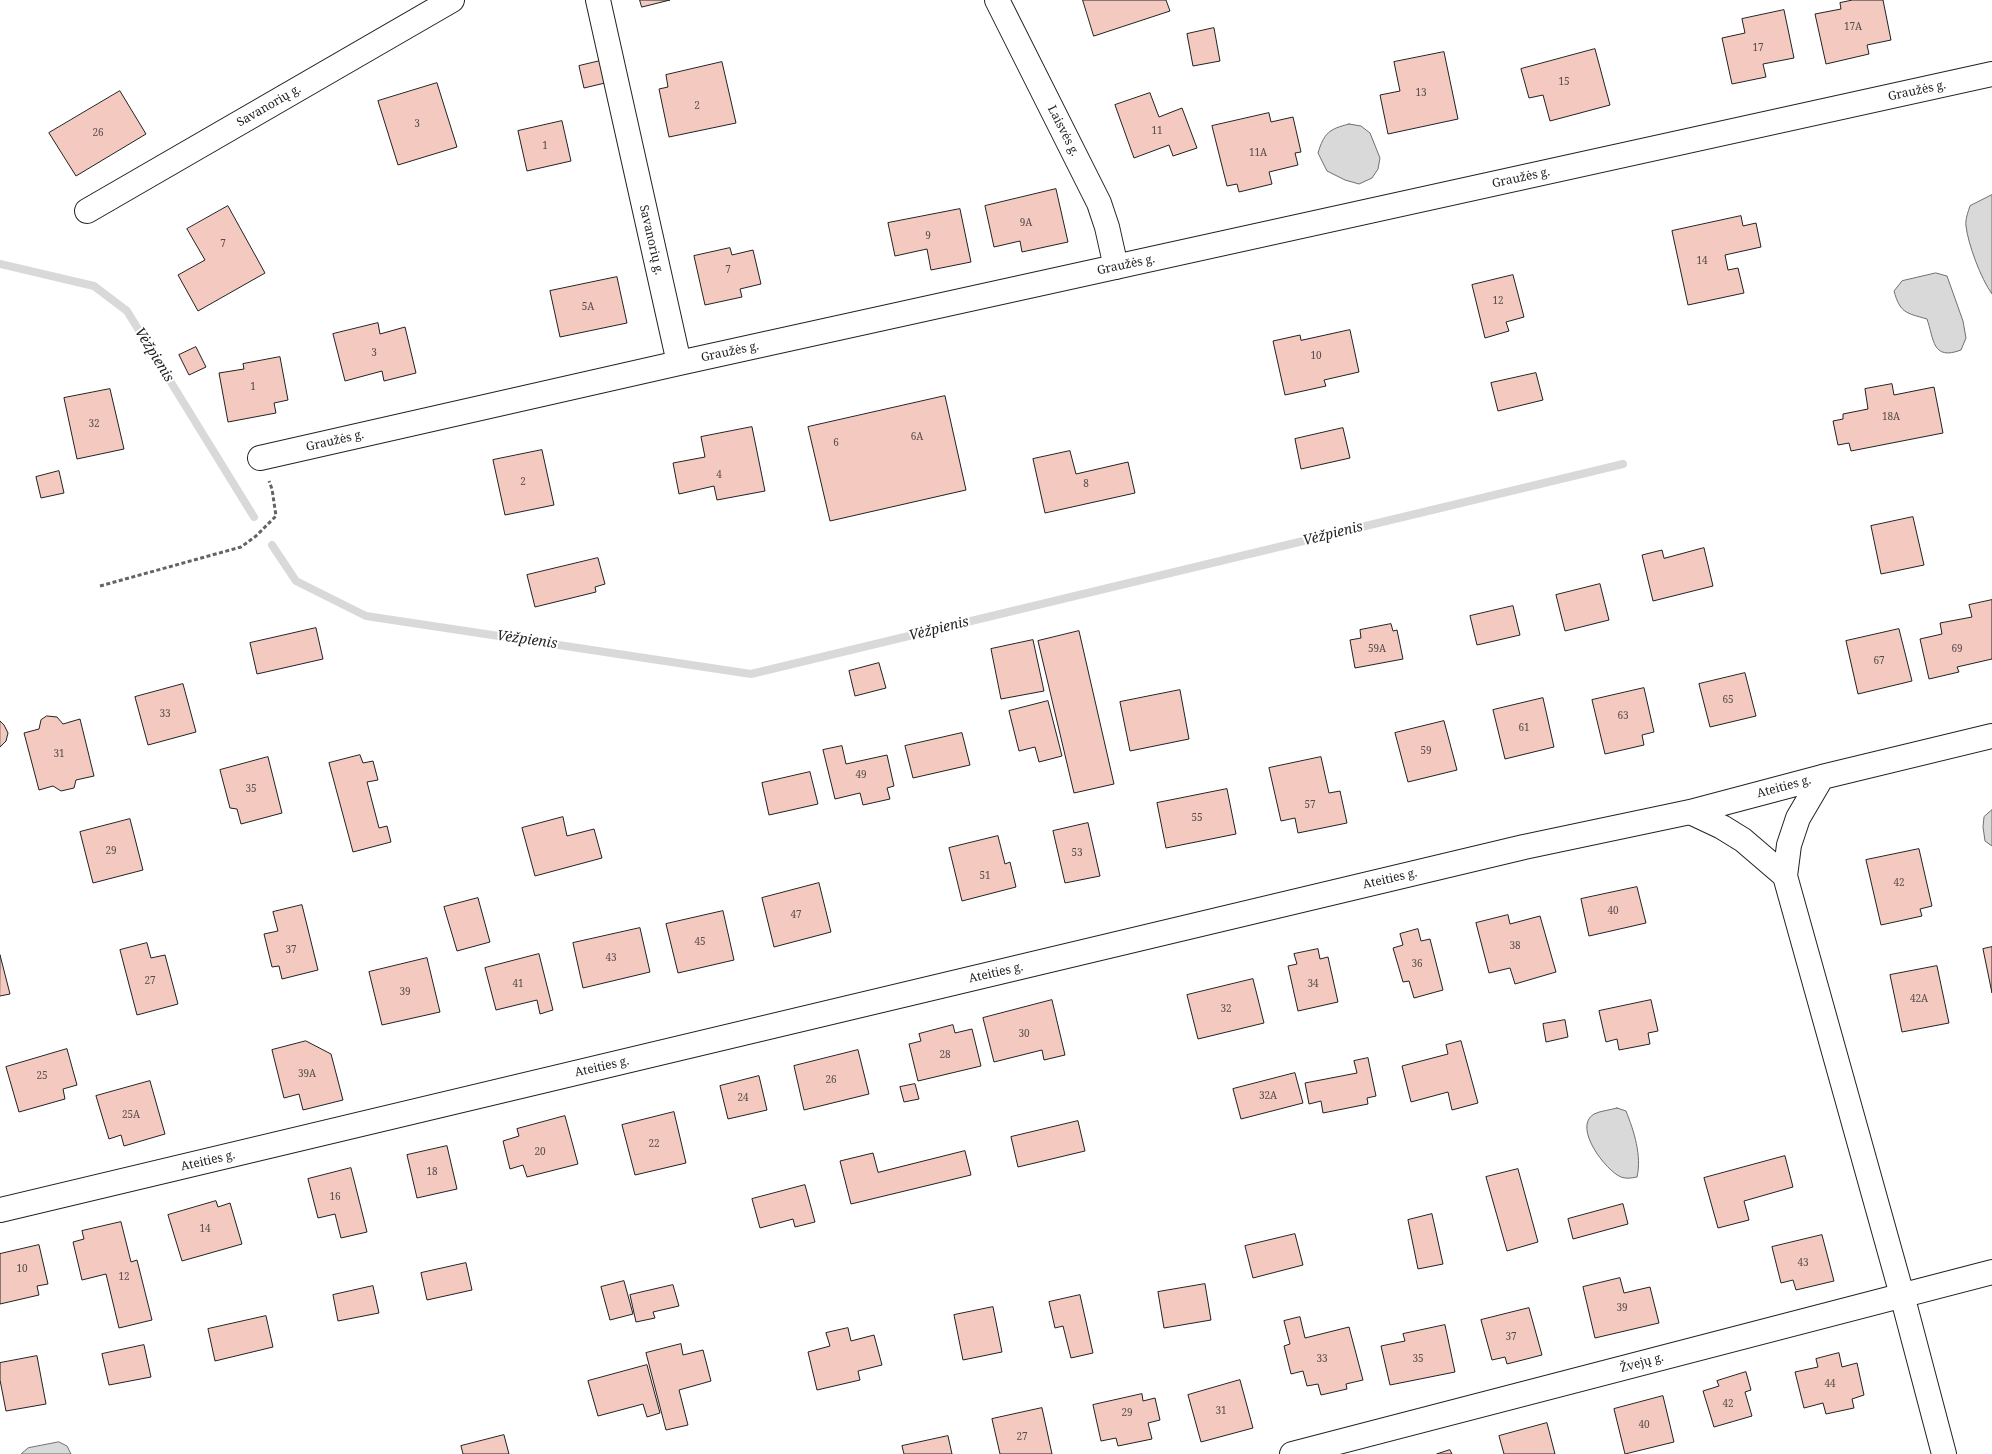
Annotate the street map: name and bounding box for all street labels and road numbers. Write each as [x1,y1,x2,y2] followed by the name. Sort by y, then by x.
[1887,78,1947,104] street label: Graužės g.
[235,82,303,130] street label: Savanorių g.
[1044,103,1082,159] street label: Laisvės g.
[1491,165,1551,191] street label: Graužės g.
[636,204,666,276] street label: Savanorių g.
[1096,252,1156,278] street label: Graužės g.
[700,339,760,365] street label: Graužės g.
[305,427,365,455] street label: Graužės g.
[1755,773,1813,801] street label: Ateities g.
[1361,866,1419,892] street label: Ateities g.
[967,960,1025,986] street label: Ateities g.
[573,1054,631,1080] street label: Ateities g.
[179,1148,237,1174] street label: Ateities g.
[1619,1350,1665,1376] street label: Žvejų g.

